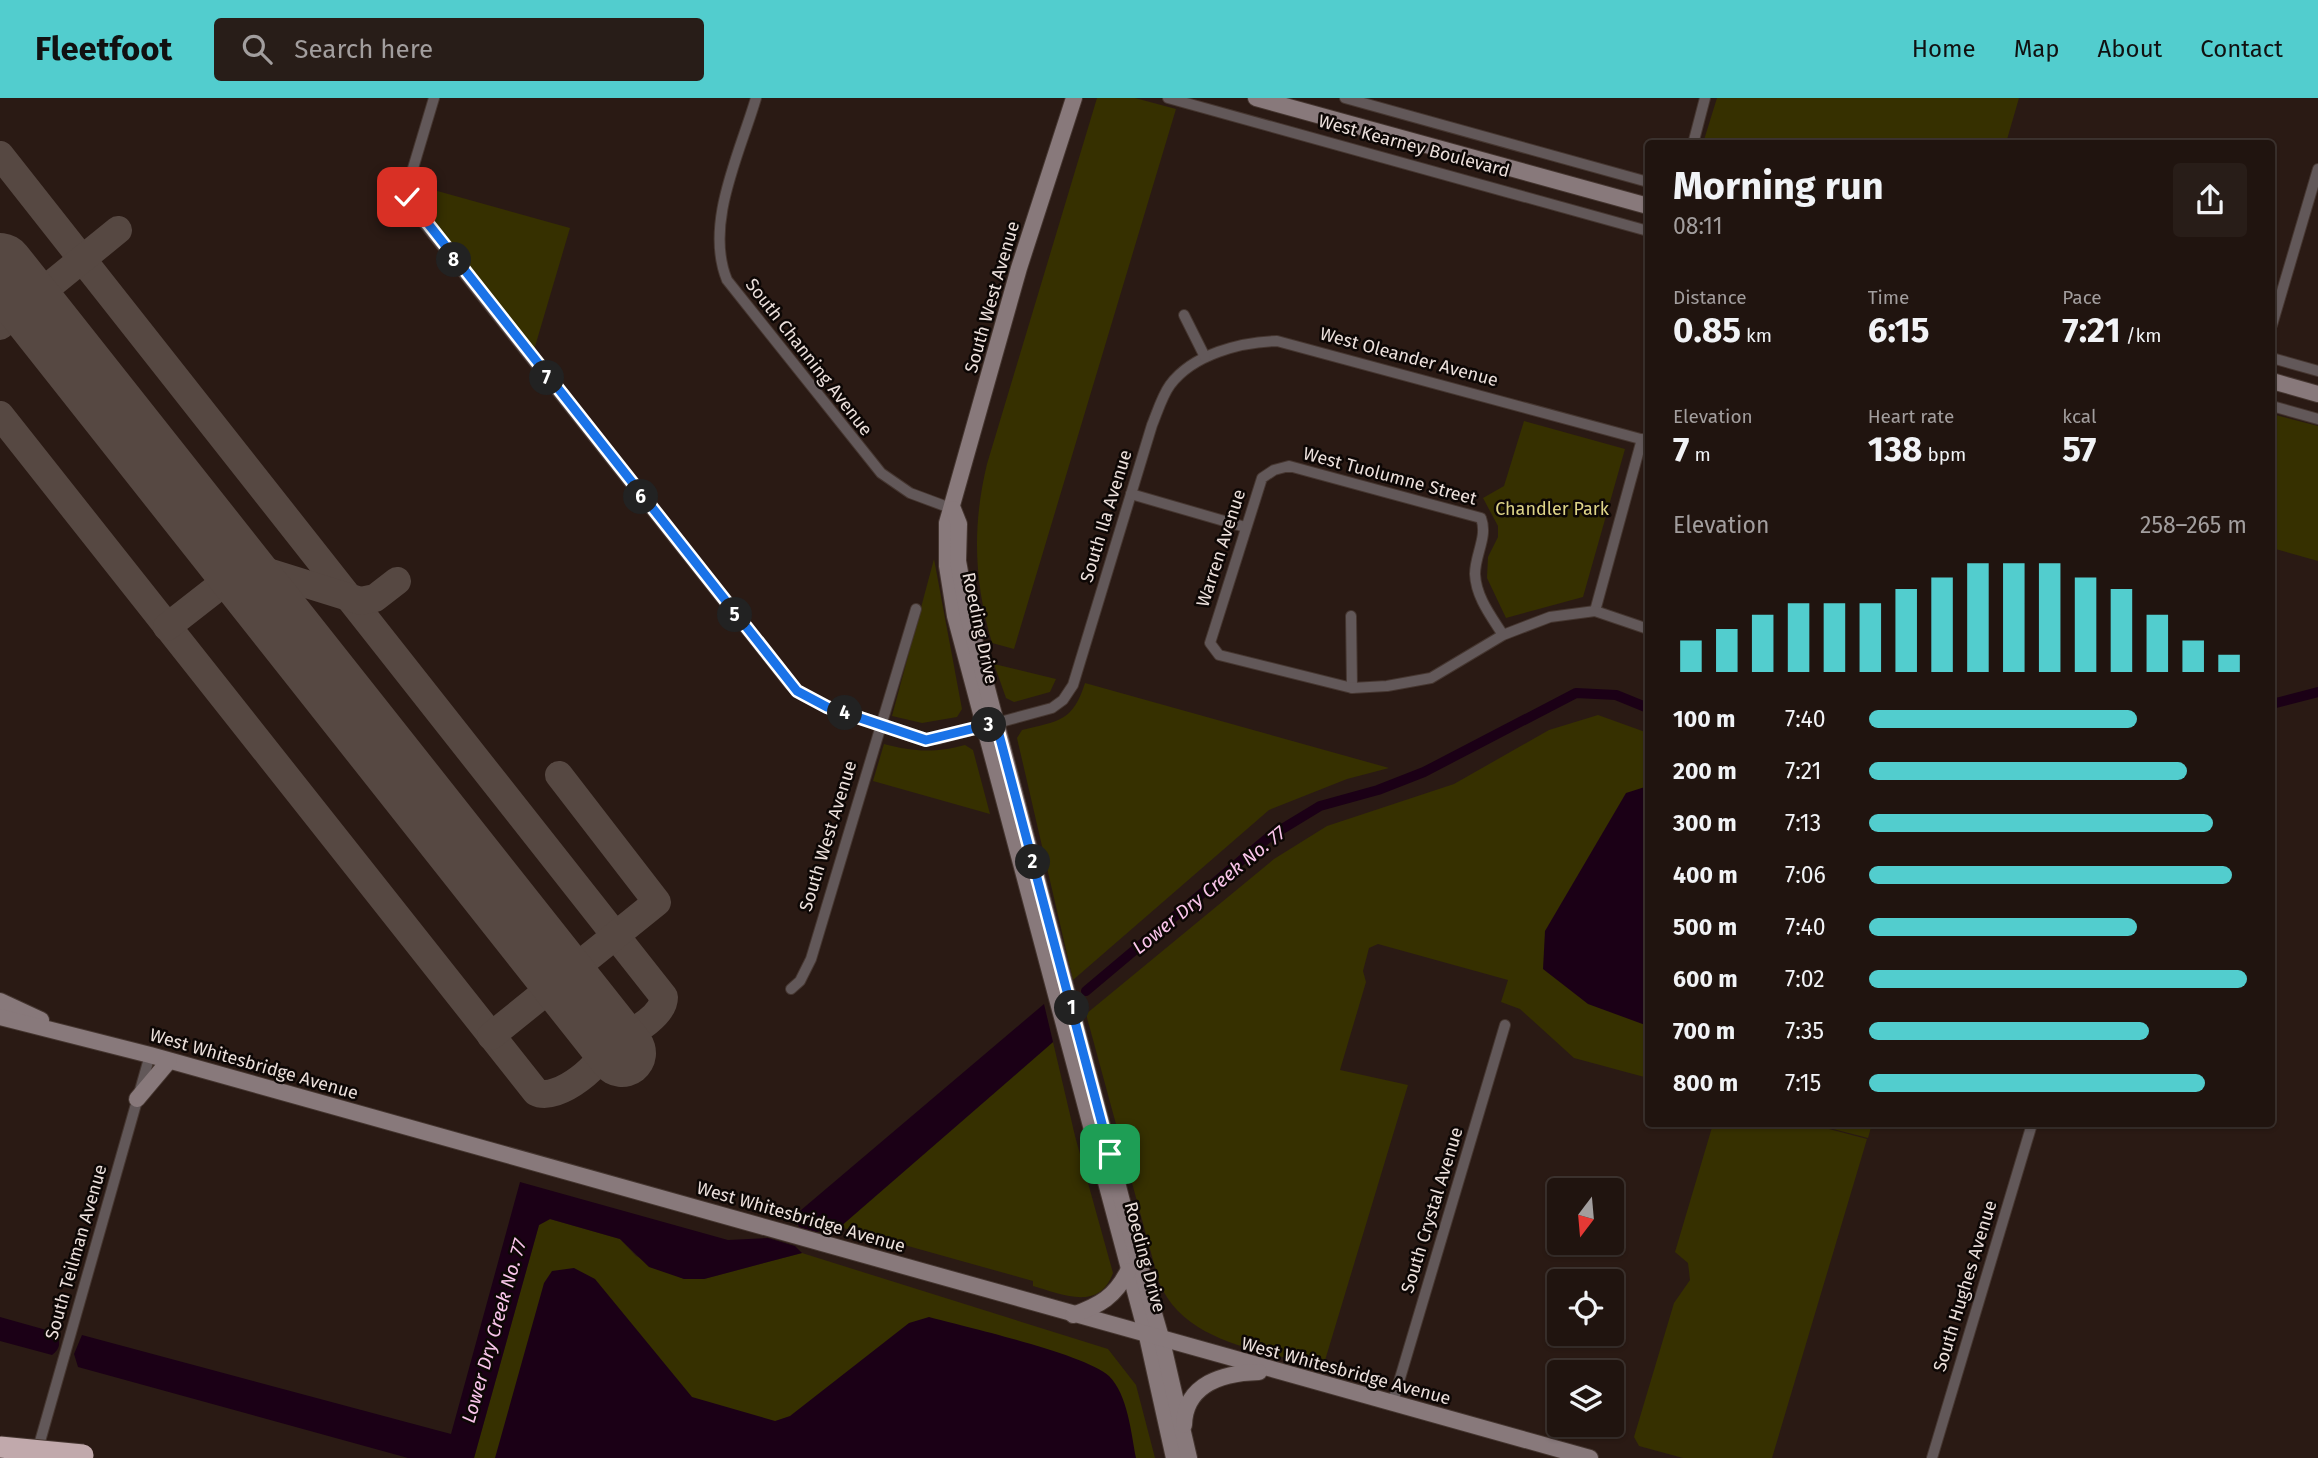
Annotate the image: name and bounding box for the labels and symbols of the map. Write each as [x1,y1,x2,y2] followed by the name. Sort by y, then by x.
[1316,110,1512,182] street label: West Kearney Boulevard
[377,167,437,227] pin
[960,219,1024,375] street label: South West Avenue
[436,242,472,278] pin: 8
[741,274,877,440] street label: South Channing Avenue
[1317,323,1501,391] street label: West Oleander Avenue
[530,360,564,396] pin: 7
[1301,442,1480,510] street label: West Tuolumne Street
[1075,447,1137,585] street label: South Ila Avenue
[624,480,658,514] pin: 6
[1192,486,1250,610] street label: Warren Avenue
[1495,498,1610,520] park label: Chandler Park
[957,570,1003,686] street label: Roeding Drive
[718,598,752,632] pin: 5
[828,696,862,730] pin: 4
[972,708,1006,742] pin: 3
[795,758,861,914] street label: South West Avenue
[1128,821,1291,959] water label: Lower Dry Creek No. 77
[1016,844,1050,880] pin: 2
[1054,990,1090,1026] pin: 1
[147,1024,361,1104] street label: West Whitesbridge Avenue
[1080,1124,1140,1184] pin
[1396,1124,1468,1296] street label: South Crystal Avenue
[40,1162,112,1342] street label: South Teilman Avenue
[694,1177,908,1257] street label: West Whitesbridge Avenue
[1547,1178,1624,1255] north arrow
[1928,1198,2002,1374] street label: South Hughes Avenue
[1120,1199,1170,1315] street label: Roeding Drive
[457,1236,531,1426] water label: Lower Dry Creek No. 77
[1239,1332,1453,1410] street label: West Whitesbridge Avenue

